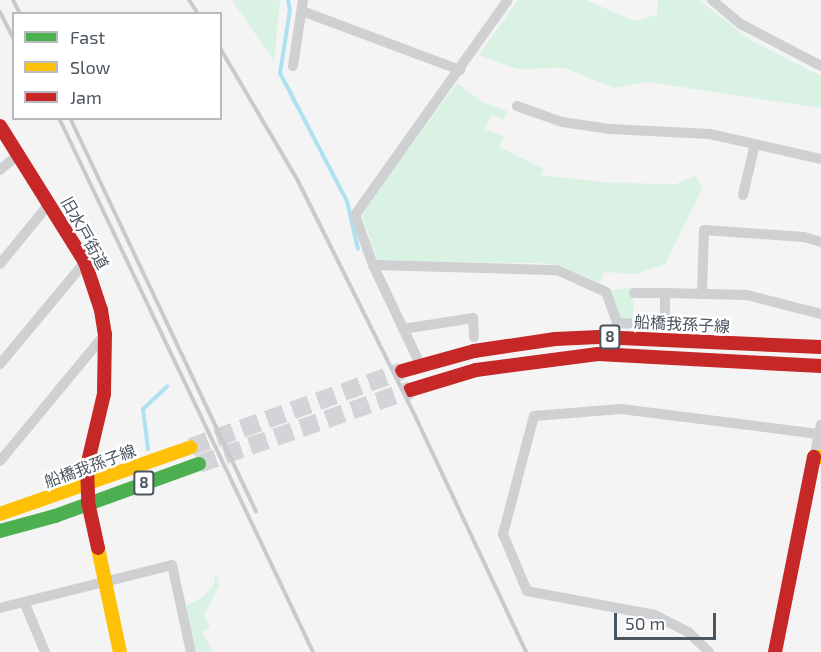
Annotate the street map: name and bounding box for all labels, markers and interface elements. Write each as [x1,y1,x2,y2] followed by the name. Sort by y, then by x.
[12,12,222,120] legend
[70,26,105,48] text: Fast
[70,56,110,78] text: Slow
[70,86,102,108] text: Jam
[57,193,113,273] street label: 旧水戸街道
[634,312,730,336] street label: 船橋我孫子線
[598,325,622,349] road number: 8
[42,441,138,491] street label: 船橋我孫子線
[132,471,156,495] road number: 8
[617,601,719,639] scale bar
[625,612,665,634] text: 50 m

